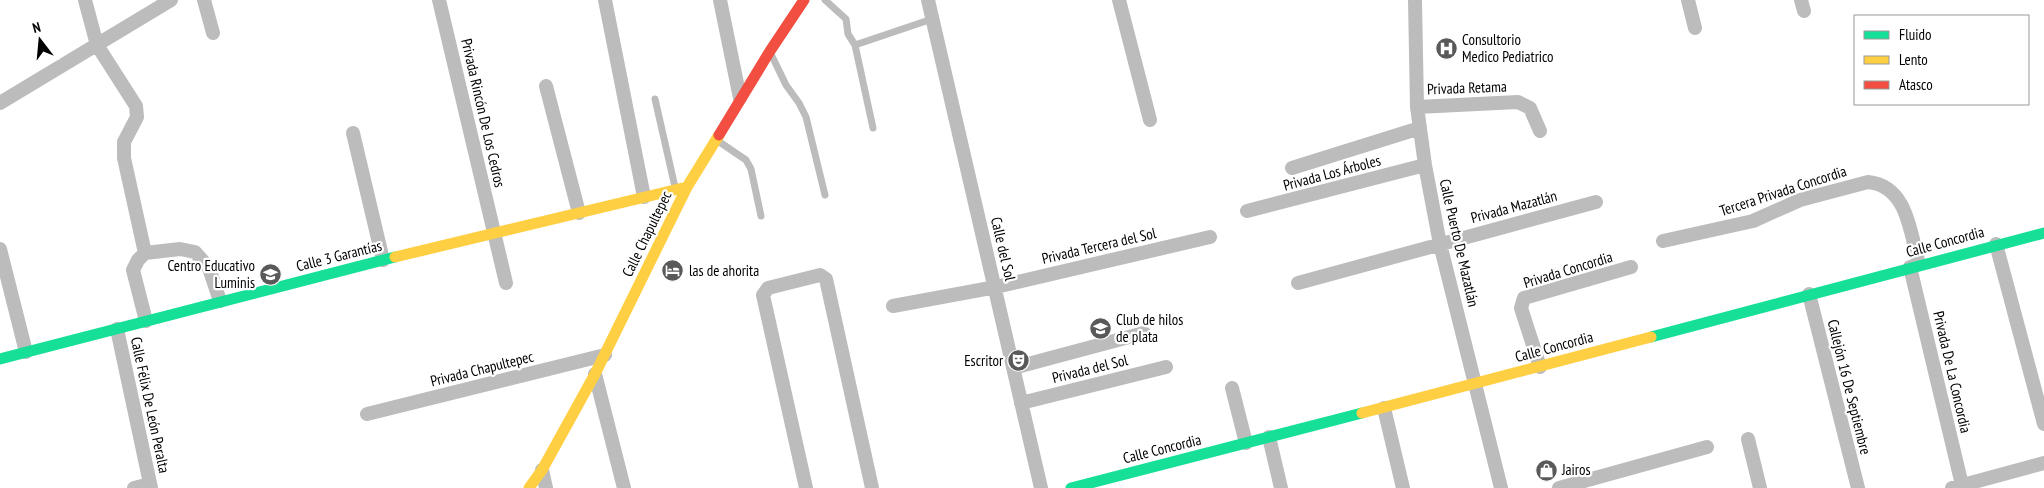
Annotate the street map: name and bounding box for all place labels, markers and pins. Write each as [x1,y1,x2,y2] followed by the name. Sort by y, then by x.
[1462,30,1554,66] place label: Consultorio Medico Pediatrico
[1434,37,1458,61] hospital icon: Consultorio Medico Pediatrico
[167,256,255,292] place label: Centro Educativo Luminis
[661,259,685,283] hotel icon: las de ahorita
[689,261,759,280] place label: las de ahorita
[259,263,283,287] school or university icon: Centro Educativo Luminis
[1116,310,1183,346] place label: Club de hilos de plata
[1088,317,1112,341] school or university icon: Club de hilos de plata
[1007,349,1031,373] theatre icon: Escritor
[964,351,1004,370] place label: Escritor
[1534,458,1558,482] shop icon: Jairos
[1561,460,1591,479] place label: Jairos

